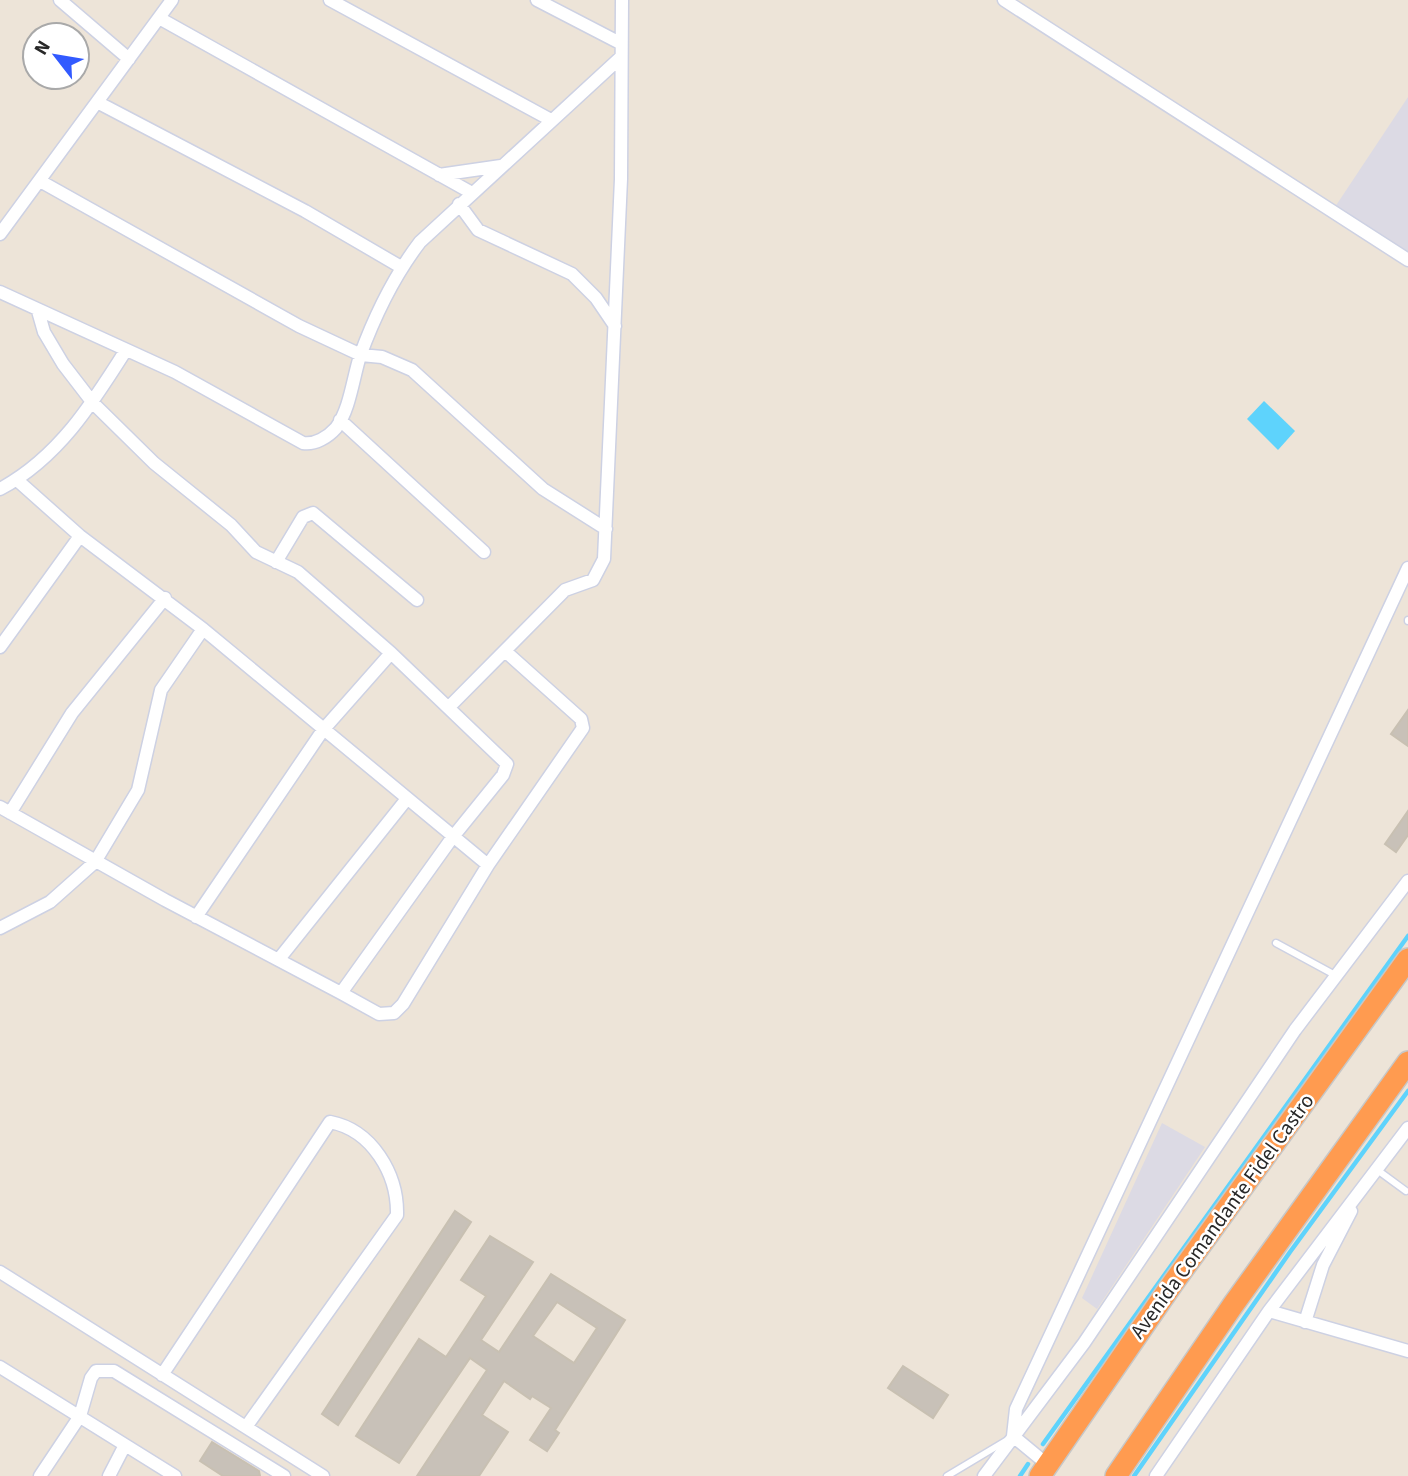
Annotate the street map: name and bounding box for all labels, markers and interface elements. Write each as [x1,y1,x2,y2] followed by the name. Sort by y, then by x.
[21,21,91,91] north arrow
[28,36,58,60] text: N
[1123,1087,1321,1345] street label: Avenida Comandante Fidel Castro

